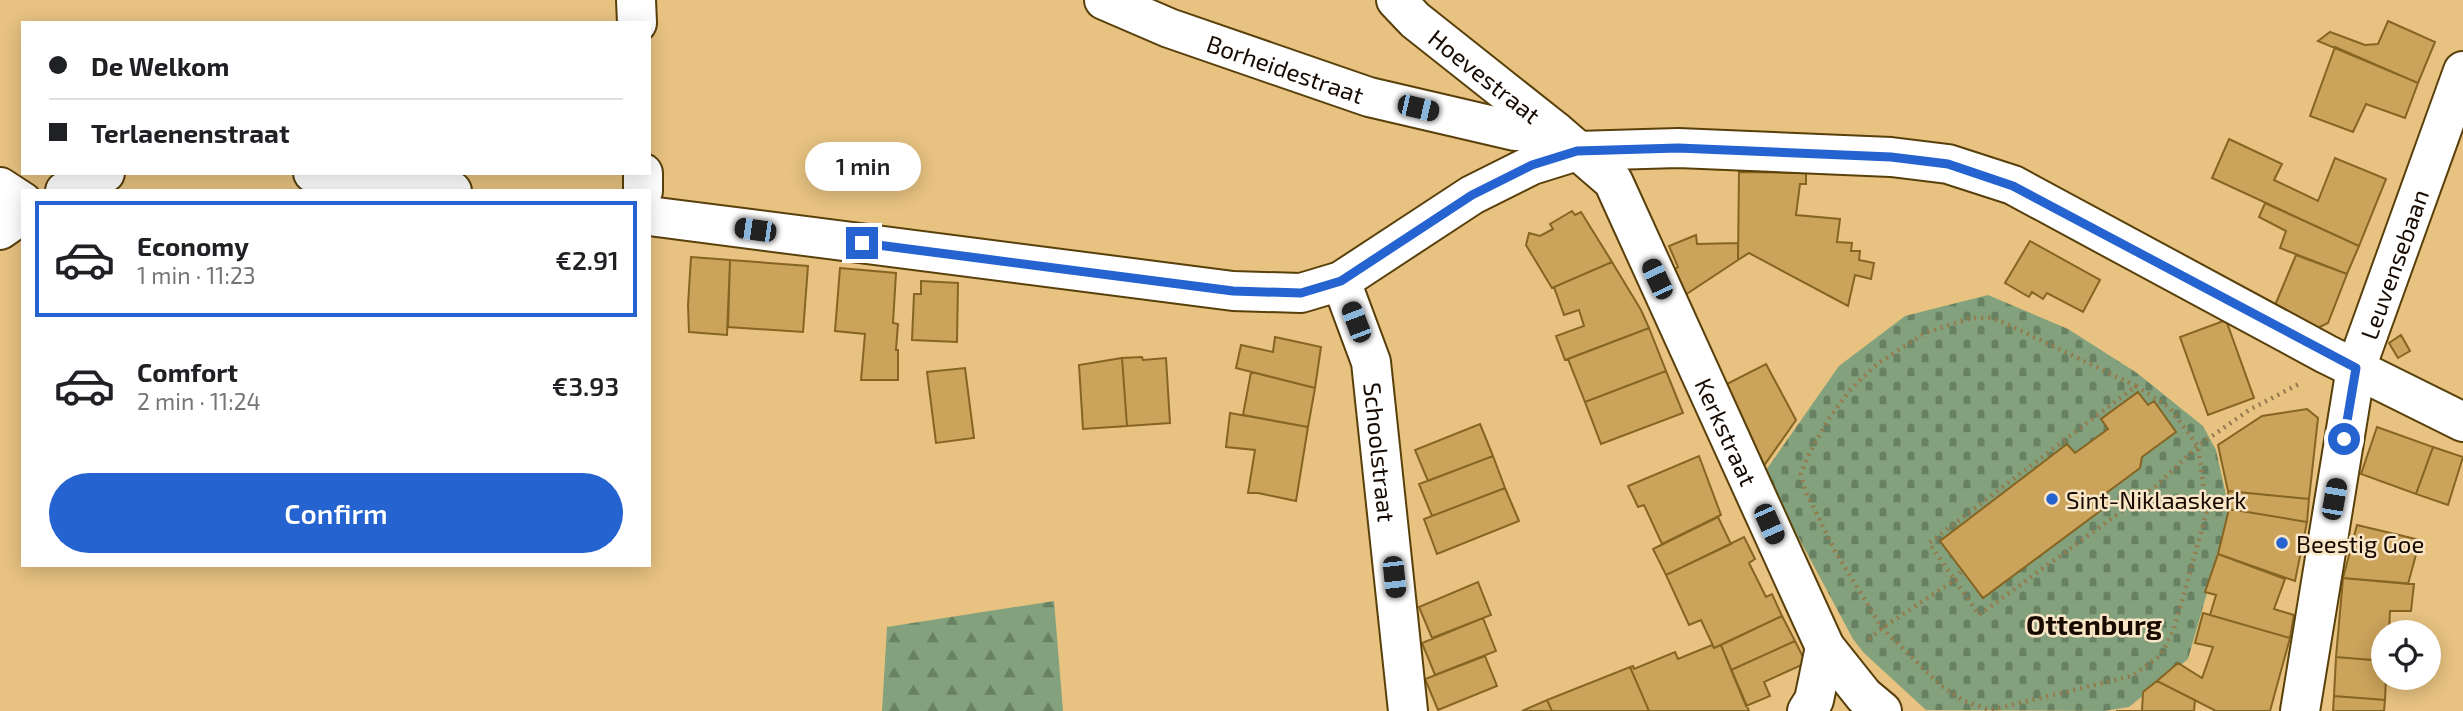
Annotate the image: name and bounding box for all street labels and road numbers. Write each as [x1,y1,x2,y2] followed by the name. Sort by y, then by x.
[1423,22,1547,129] street label: Hoevestraat
[1203,28,1368,109] street label: Borheidestraat
[2353,185,2434,343] street label: Leuvensebaan
[1690,373,1764,490] street label: Kerkstraat
[1359,381,1402,523] street label: Schoolstraat

